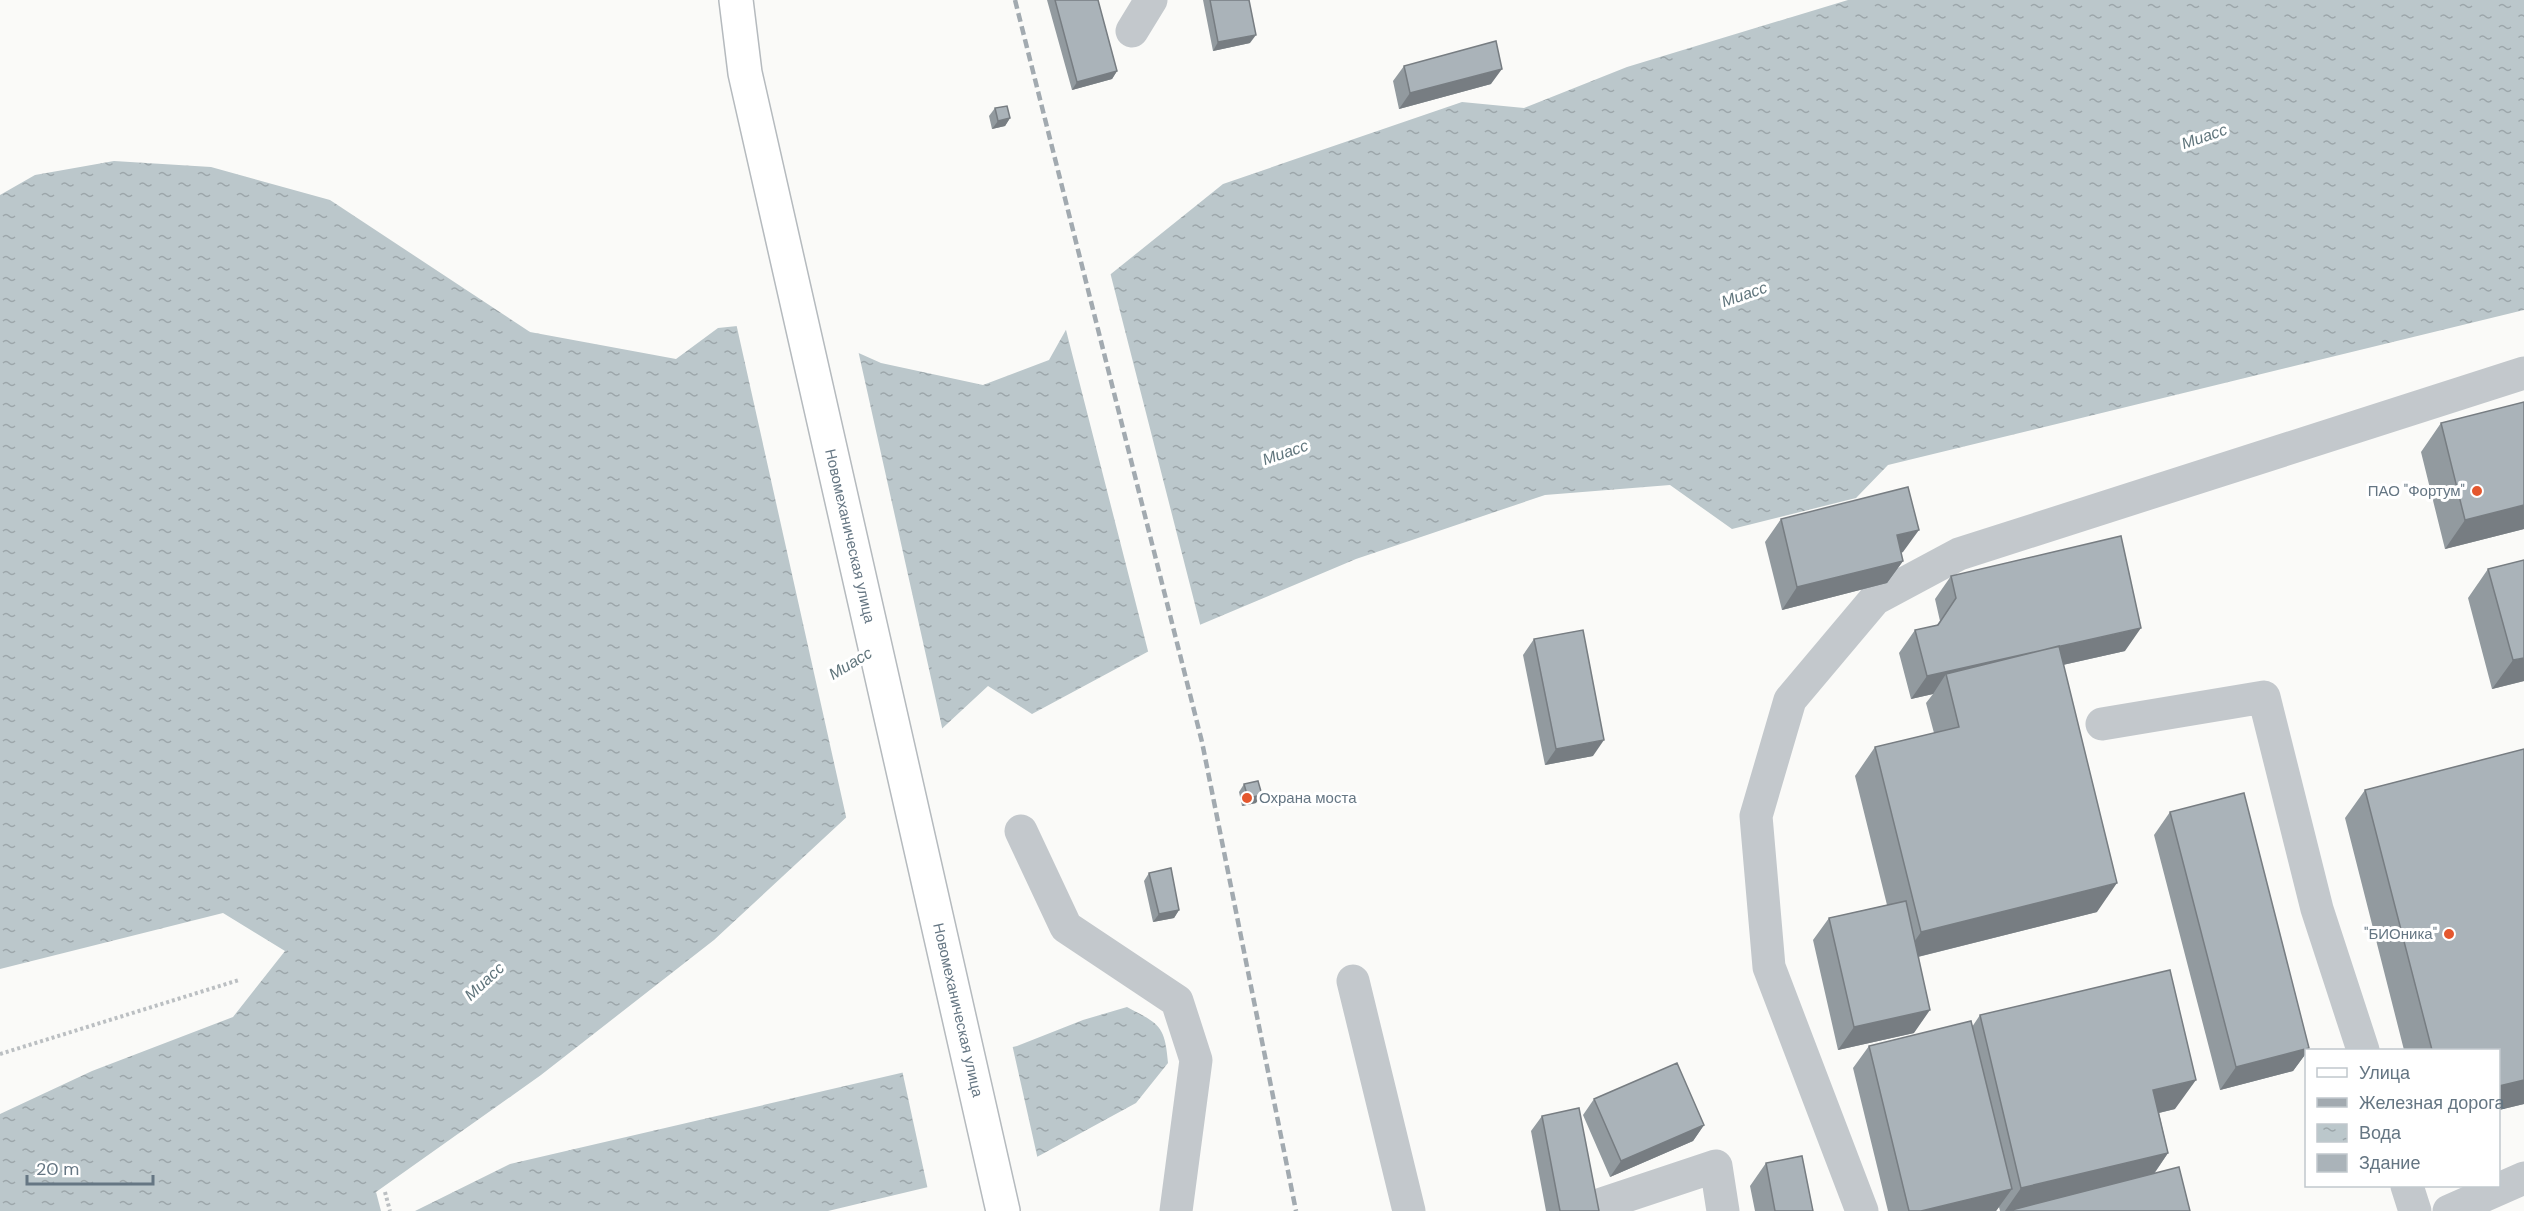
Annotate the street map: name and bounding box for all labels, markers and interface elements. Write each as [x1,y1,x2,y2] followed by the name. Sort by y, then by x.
[2178,119,2230,154] water label: Миасс
[1718,277,1770,312] water label: Миасс
[1259,435,1311,470] water label: Миасс
[820,447,880,626] street label: Новомеханическая улица
[2368,481,2465,501] place label: ПАО "Фортум"
[2470,484,2484,498] marker: ПАО "Фортум"
[825,642,876,685] water label: Миасс
[1259,788,1357,808] place label: Охрана моста
[1240,791,1254,805] marker: Охрана моста
[928,921,988,1100] street label: Новомеханическая улица
[2364,924,2437,944] place label: "БИОника"
[2442,927,2456,941] marker: "БИОника"
[460,958,509,1005] water label: Миасс
[2305,1049,2500,1187] legend
[2359,1061,2411,1085] text: Улица
[2359,1091,2505,1115] text: Железная дорога
[2359,1121,2402,1145] text: Вода
[27,1148,153,1186] scale bar
[2359,1151,2420,1175] text: Здание
[36,1157,79,1181] text: 20 m

